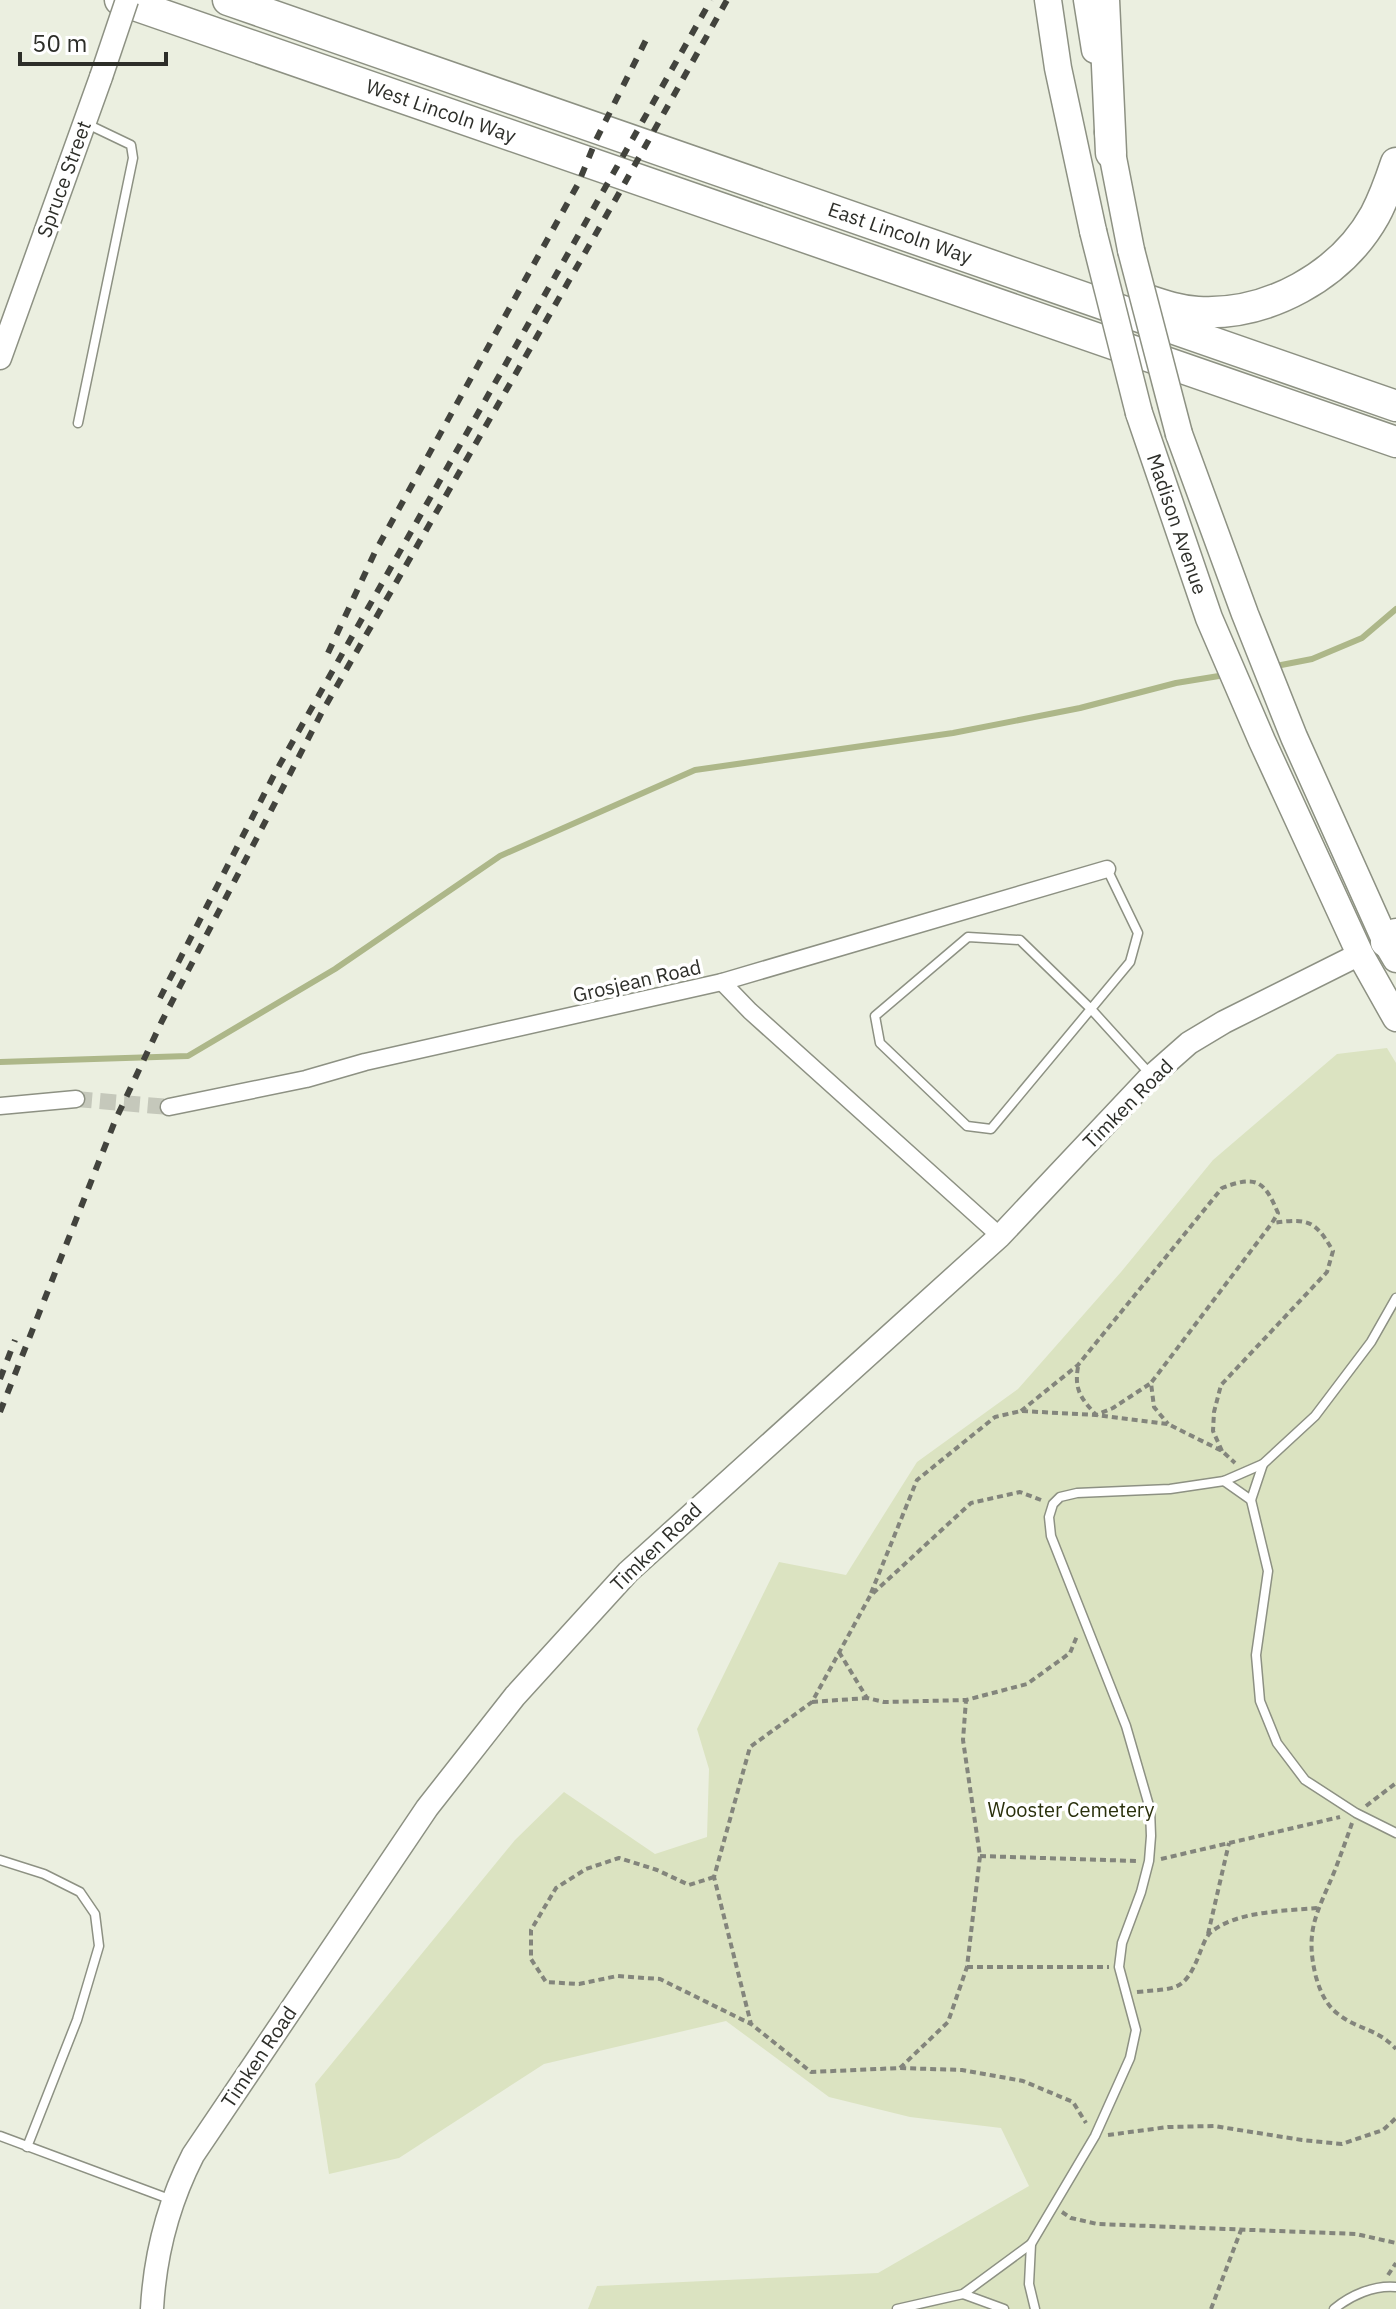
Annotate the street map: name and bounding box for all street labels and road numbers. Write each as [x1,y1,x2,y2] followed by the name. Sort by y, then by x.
[363,72,520,149] street label: West Lincoln Way
[30,117,97,241] street label: Spruce Street
[824,195,976,270] street label: East Lincoln Way
[1141,450,1214,598] street label: Madison Avenue
[570,953,704,1008] street label: Grosjean Road
[1077,1053,1179,1155] street label: Timken Road
[604,1496,707,1597] street label: Timken Road
[215,2001,303,2113] street label: Timken Road

